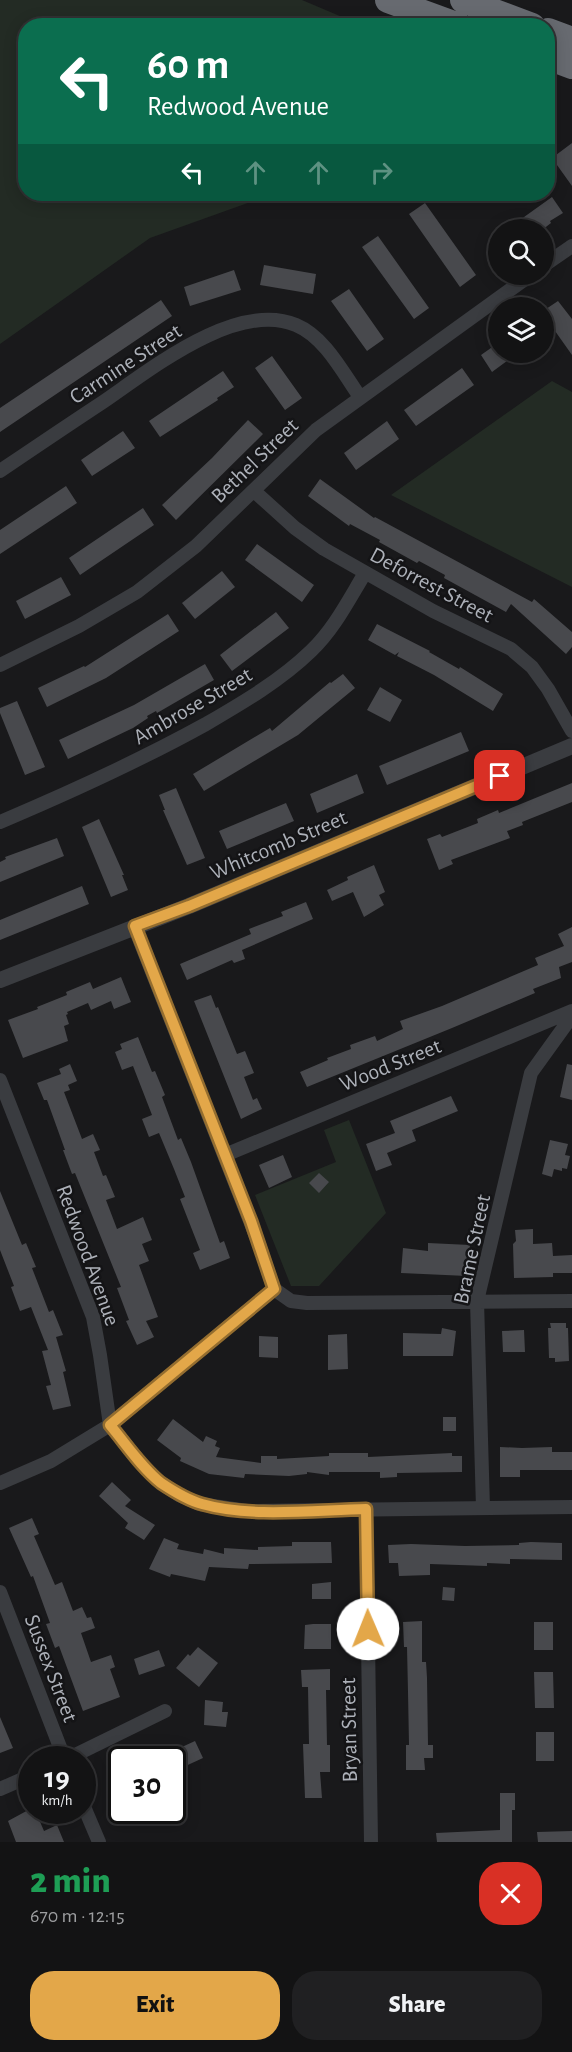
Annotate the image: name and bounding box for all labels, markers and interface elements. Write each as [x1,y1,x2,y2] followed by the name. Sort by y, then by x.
[48,42,126,120] icon: left
[147,44,229,86] text: 60 m
[147,93,329,120] text: Redwood Avenue
[176,156,209,189] icon: left
[239,156,272,189] icon: ahead
[302,156,335,189] icon: ahead
[365,156,398,189] icon: right
[488,219,554,363] map controls
[488,219,554,285] button: search
[488,297,554,363] button: layers
[66,320,185,408] street label: Carmine Street
[207,414,302,507] street label: Bethel Street
[366,543,497,627] street label: Deforrest Street
[130,663,255,749] street label: Ambrose Street
[474,750,525,801] pin
[483,759,516,792] icon: arrive
[207,806,350,884] street label: Whitcomb Street
[337,1035,444,1095] street label: Wood Street
[52,1182,124,1329] street label: Redwood Avenue
[450,1192,494,1306] street label: Brame Street
[336,1597,400,1661] position arrow
[21,1612,82,1725] street label: Sussex Street
[337,1677,361,1783] street label: Bryan Street
[108,1746,186,1824] speed limit sign: 30
[44,1763,70,1793] text: 19
[42,1793,72,1808] text: km/h
[479,1862,542,1925] button: close
[30,1863,111,1899] text: 2 min
[30,1906,125,1926] text: 670 m · 12:15
[30,1971,280,2040] button: Exit
[292,1971,542,2040] button: Share

